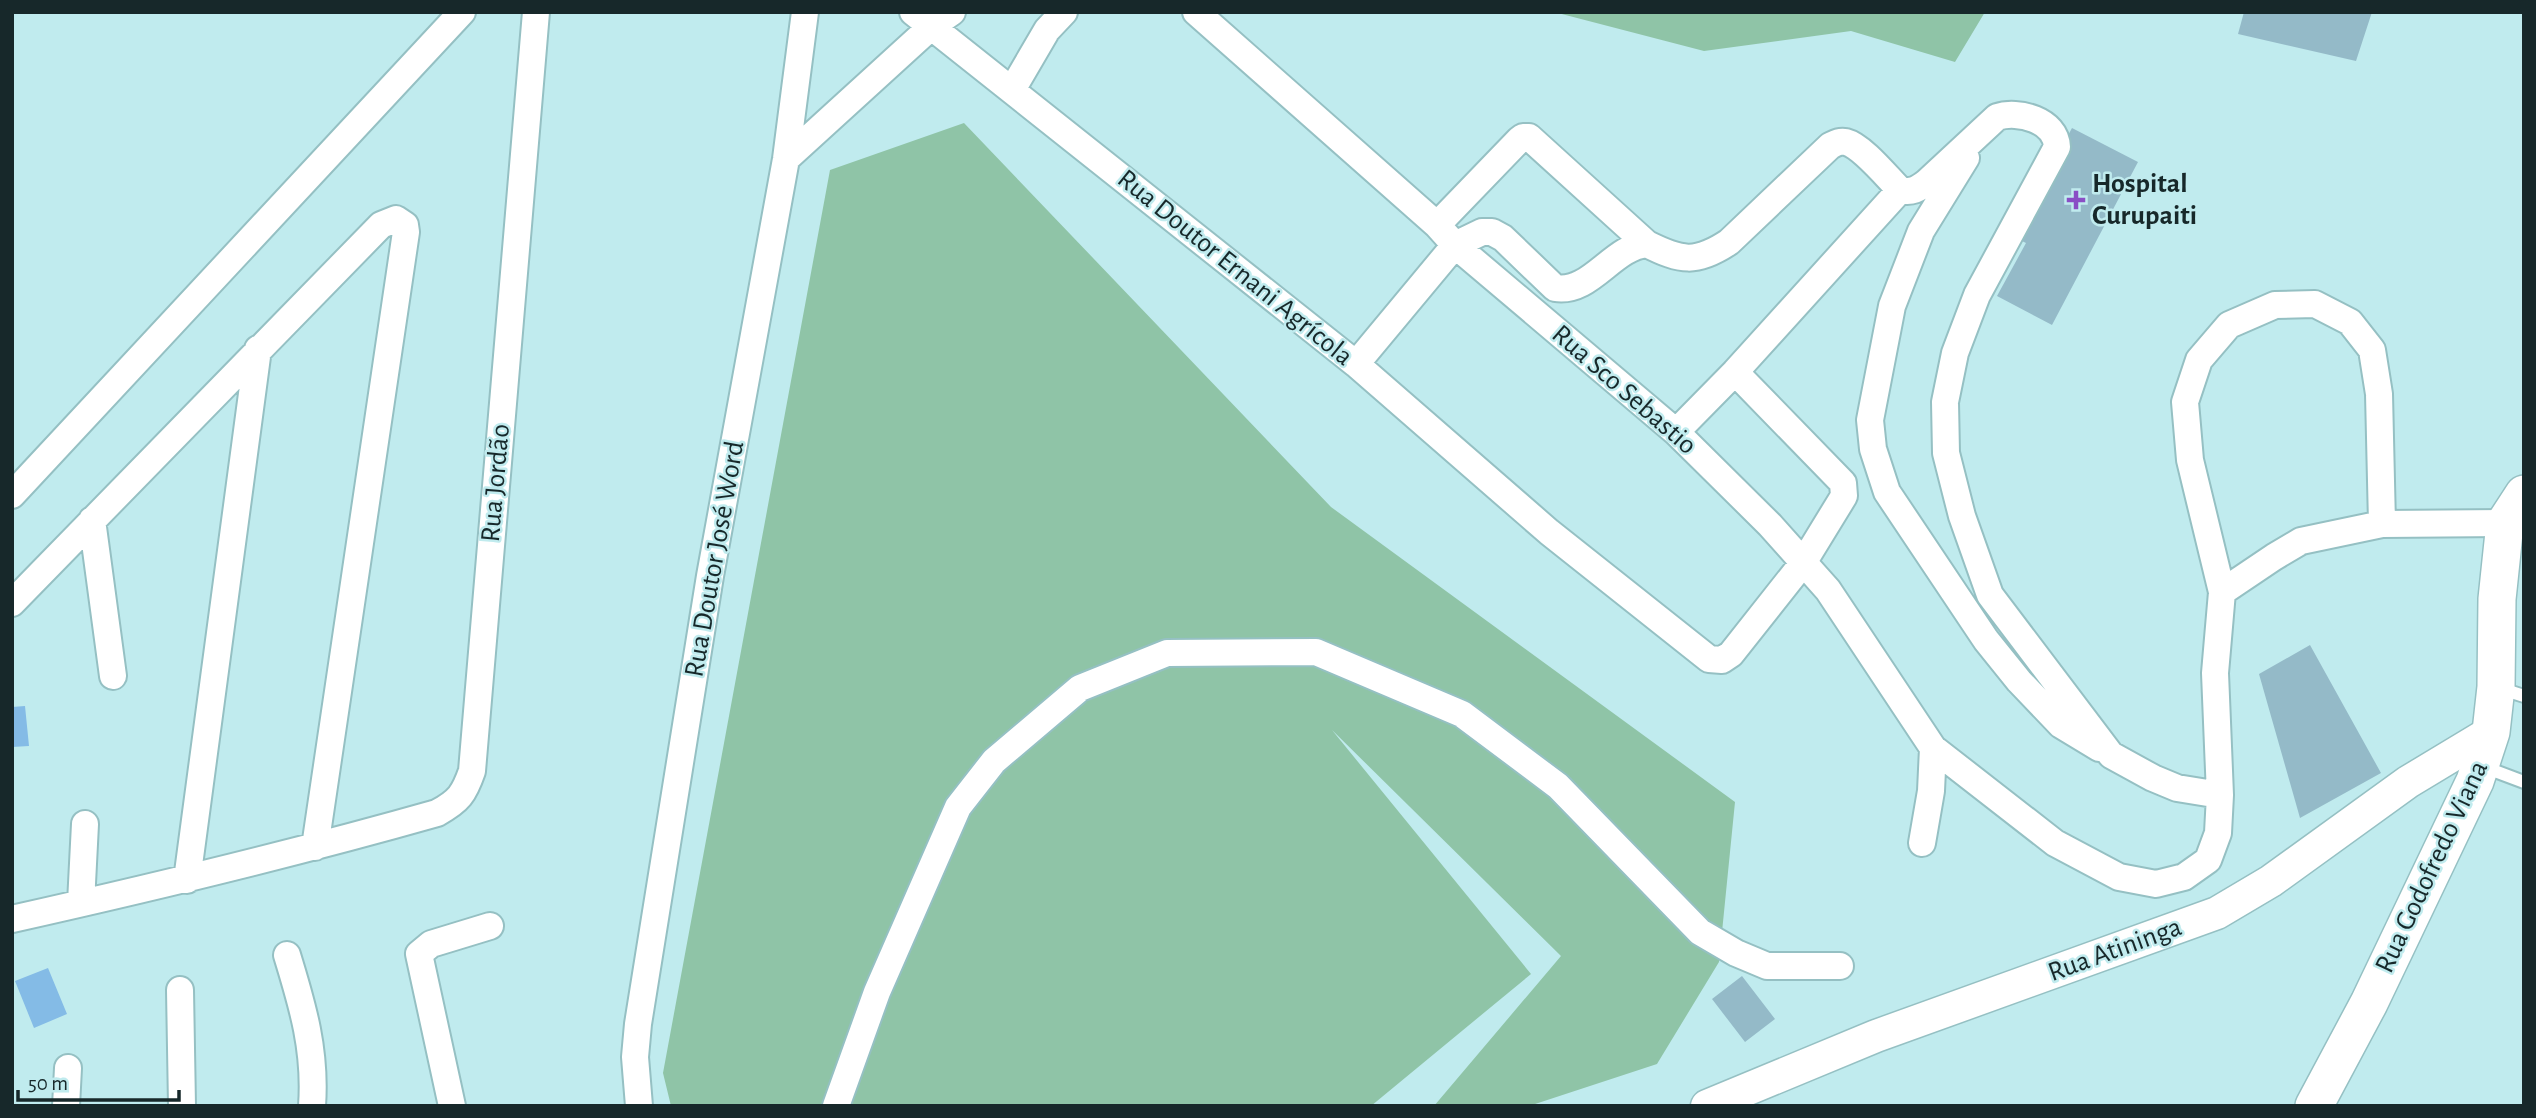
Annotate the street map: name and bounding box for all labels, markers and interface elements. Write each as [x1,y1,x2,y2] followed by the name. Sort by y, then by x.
[1112,165,1358,371] street label: Rua Doutor Ernani Agrícola
[2092,170,2197,230] place label: Hospital Curupaiti
[2066,190,2086,210] marker: Hospital Curupaiti
[1546,320,1702,460] street label: Rua Sco Sebastio
[477,423,515,543] street label: Rua Jordão
[680,439,750,679] street label: Rua Doutor José Word
[2371,757,2493,977] street label: Rua Godofredo Viana
[2044,913,2186,987] street label: Rua Atininga
[18,1058,178,1102] scale bar
[28,1073,68,1094] text: 50 m

